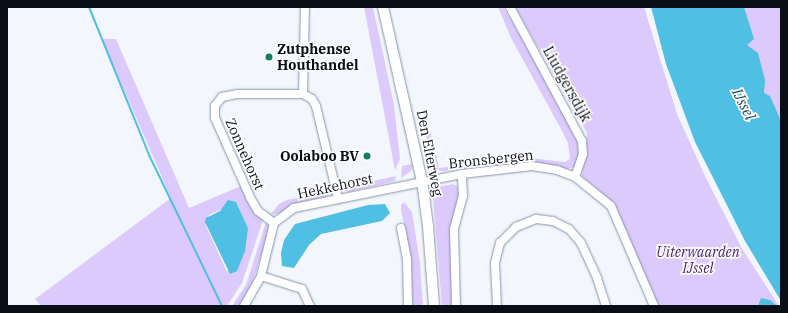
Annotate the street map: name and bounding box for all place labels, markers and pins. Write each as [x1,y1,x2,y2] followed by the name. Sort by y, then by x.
[277,41,359,74] place label: Zutphense Houthandel
[264,52,274,62] marker: Zutphense Houthandel
[280,148,359,164] place label: Oolaboo BV
[362,151,372,161] marker: Oolaboo BV

